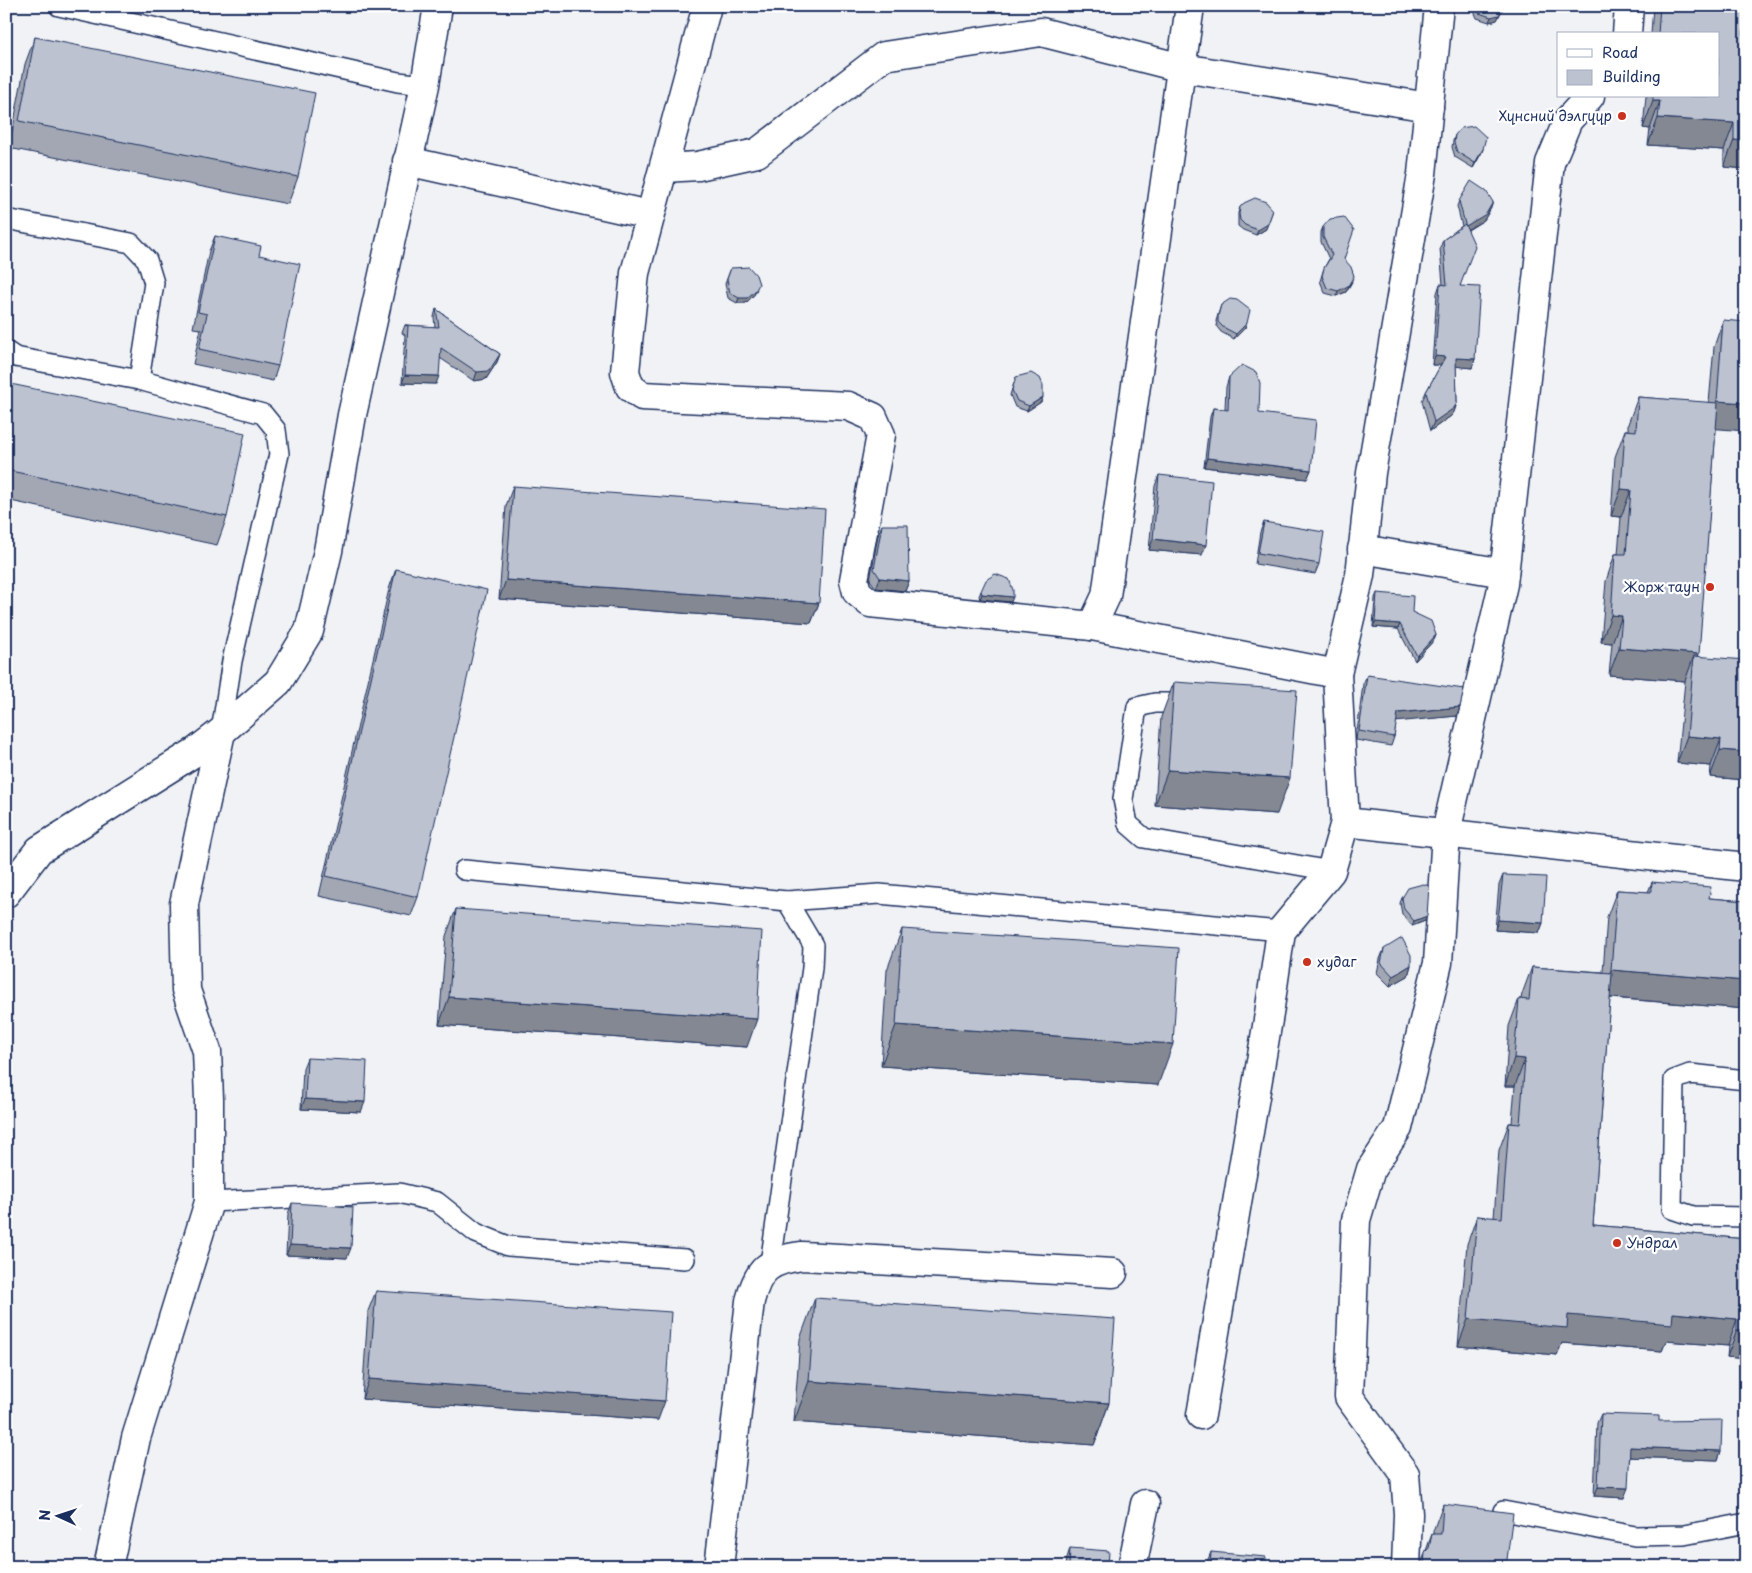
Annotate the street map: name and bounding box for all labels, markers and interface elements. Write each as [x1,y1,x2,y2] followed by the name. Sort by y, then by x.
[1557,32,1720,98] legend
[1602,40,1638,63] text: Road
[1602,64,1661,87] text: Building
[1499,105,1612,126] place label: Хүнсний дэлгүүр
[1616,110,1628,122] marker: Хүнсний дэлгүүр
[1623,576,1700,597] place label: Жорж таун
[1704,581,1716,593] marker: Жорж таун
[1317,951,1357,972] place label: худаг
[1301,956,1313,968] marker: худаг
[1627,1232,1678,1253] place label: Ундрал
[1611,1237,1623,1249] marker: Ундрал
[32,1490,82,1540] north arrow
[34,1509,55,1521] text: N

